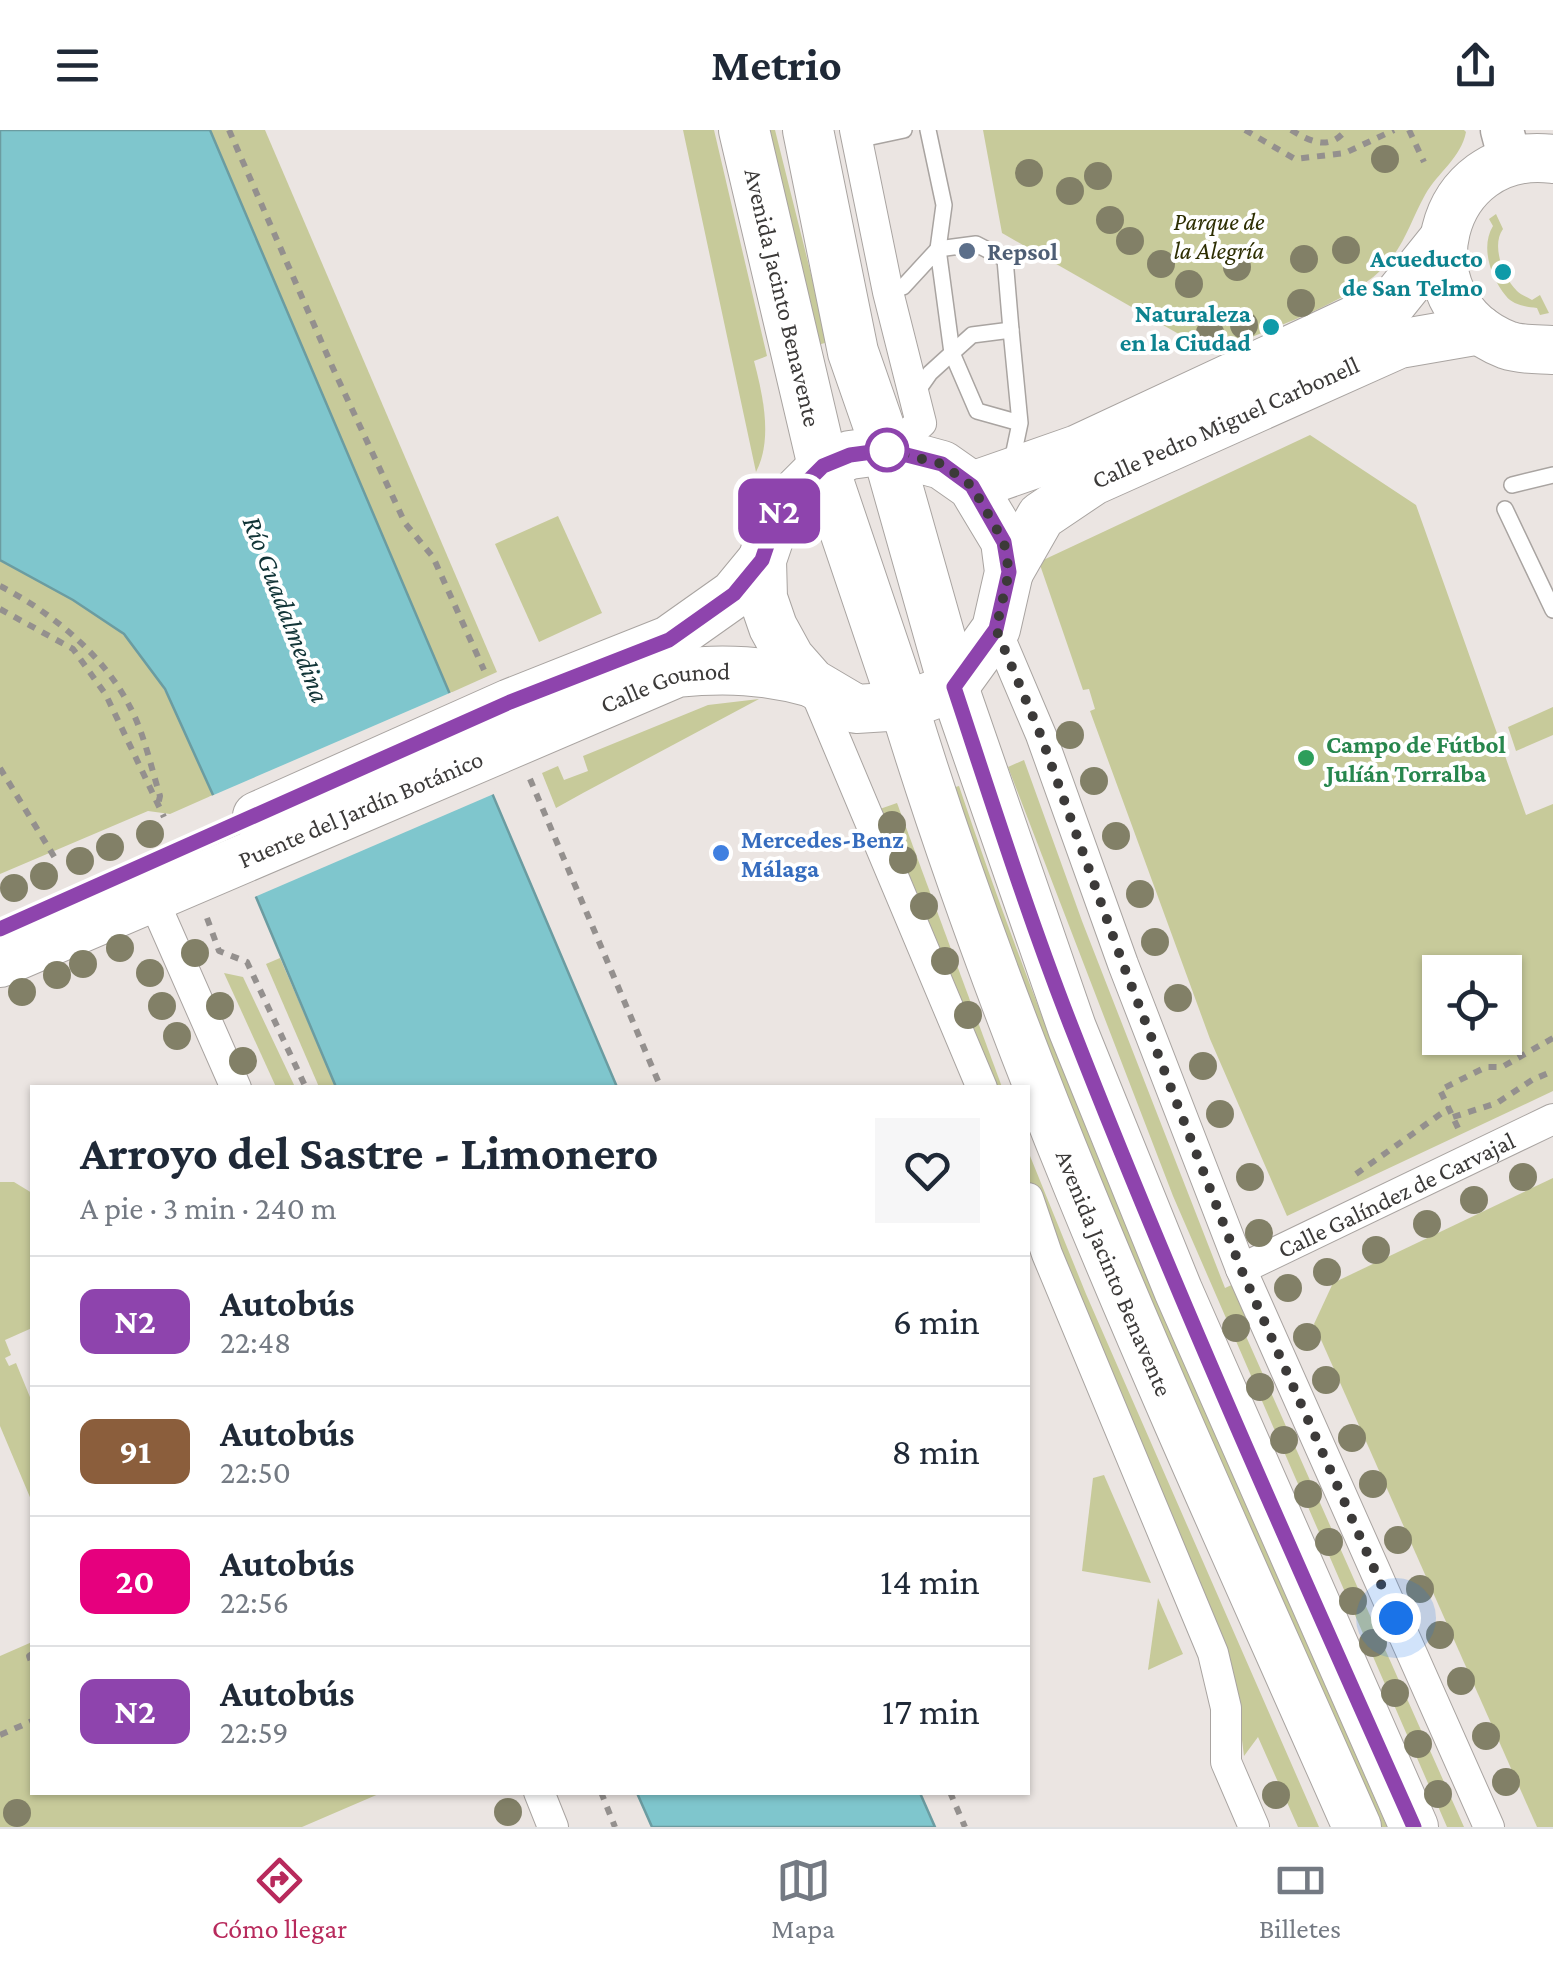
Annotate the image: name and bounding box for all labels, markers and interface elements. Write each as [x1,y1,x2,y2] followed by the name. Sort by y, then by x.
[50,38,105,93] icon: menu
[1448,38,1503,93] icon: share
[711,40,842,90] text: Metrio
[739,166,826,429] street label: Avenida Jacinto Benavente
[1173,208,1265,265] park label: Parque de la Alegría
[987,238,1058,265] place label: Repsol
[956,240,978,262] marker: Repsol
[1342,245,1483,301] place label: Acueducto de San Telmo
[1492,261,1514,283] marker: Acueducto de San Telmo
[1120,300,1252,356] place label: Naturaleza en la Ciudad
[1260,316,1282,338] marker: Naturaleza en la Ciudad
[1088,351,1363,494] street label: Calle Pedro Miguel Carbonell
[866,429,908,471] unlabelled marker
[734,478,824,544] line badge: N2
[758,492,800,531] text: N2
[237,511,336,707] water label: Río Guadalmedina
[596,657,730,718] street label: Calle Gounod
[1323,731,1506,787] place label: Campo de Fútbol Julíán Torralba
[234,745,487,873] street label: Puente del Jardín Botánico
[1295,747,1317,769] marker: Campo de Fútbol Julíán Torralba
[741,826,904,882] place label: Mercedes-Benz Málaga
[710,842,732,864] marker: Mercedes-Benz Málaga
[1422,955,1522,1055] map controls
[1422,955,1522,1055] button: locate
[875,1118,980,1223] button: heart
[80,1126,659,1179] text: Arroyo del Sastre - Limonero
[1273,1127,1519,1263] street label: Calle Galíndez de Carvajal
[1051,1146,1178,1400] street label: Avenida Jacinto Benavente
[80,1190,337,1226] text: A pie · 3 min · 240 m
[220,1282,355,1324] text: Autobús
[893,1300,980,1342] text: 6 min
[114,1302,156,1341] text: N2
[220,1324,291,1360] text: 22:48
[220,1412,355,1454] text: Autobús
[892,1430,980,1472] text: 8 min
[119,1432,151,1471] text: 91
[220,1454,291,1490] text: 22:50
[220,1542,355,1584] text: Autobús
[880,1560,980,1602] text: 14 min
[115,1562,155,1601] text: 20
[220,1584,289,1620] text: 22:56
[1371,1593,1421,1643] your location
[220,1672,355,1714] text: Autobús
[882,1690,980,1732] text: 17 min
[114,1692,156,1731] text: N2
[220,1714,289,1750] text: 22:59
[212,1853,347,1944] tab: Cómo llegar
[771,1853,835,1944] tab: Mapa
[1259,1853,1341,1944] tab: Billetes

